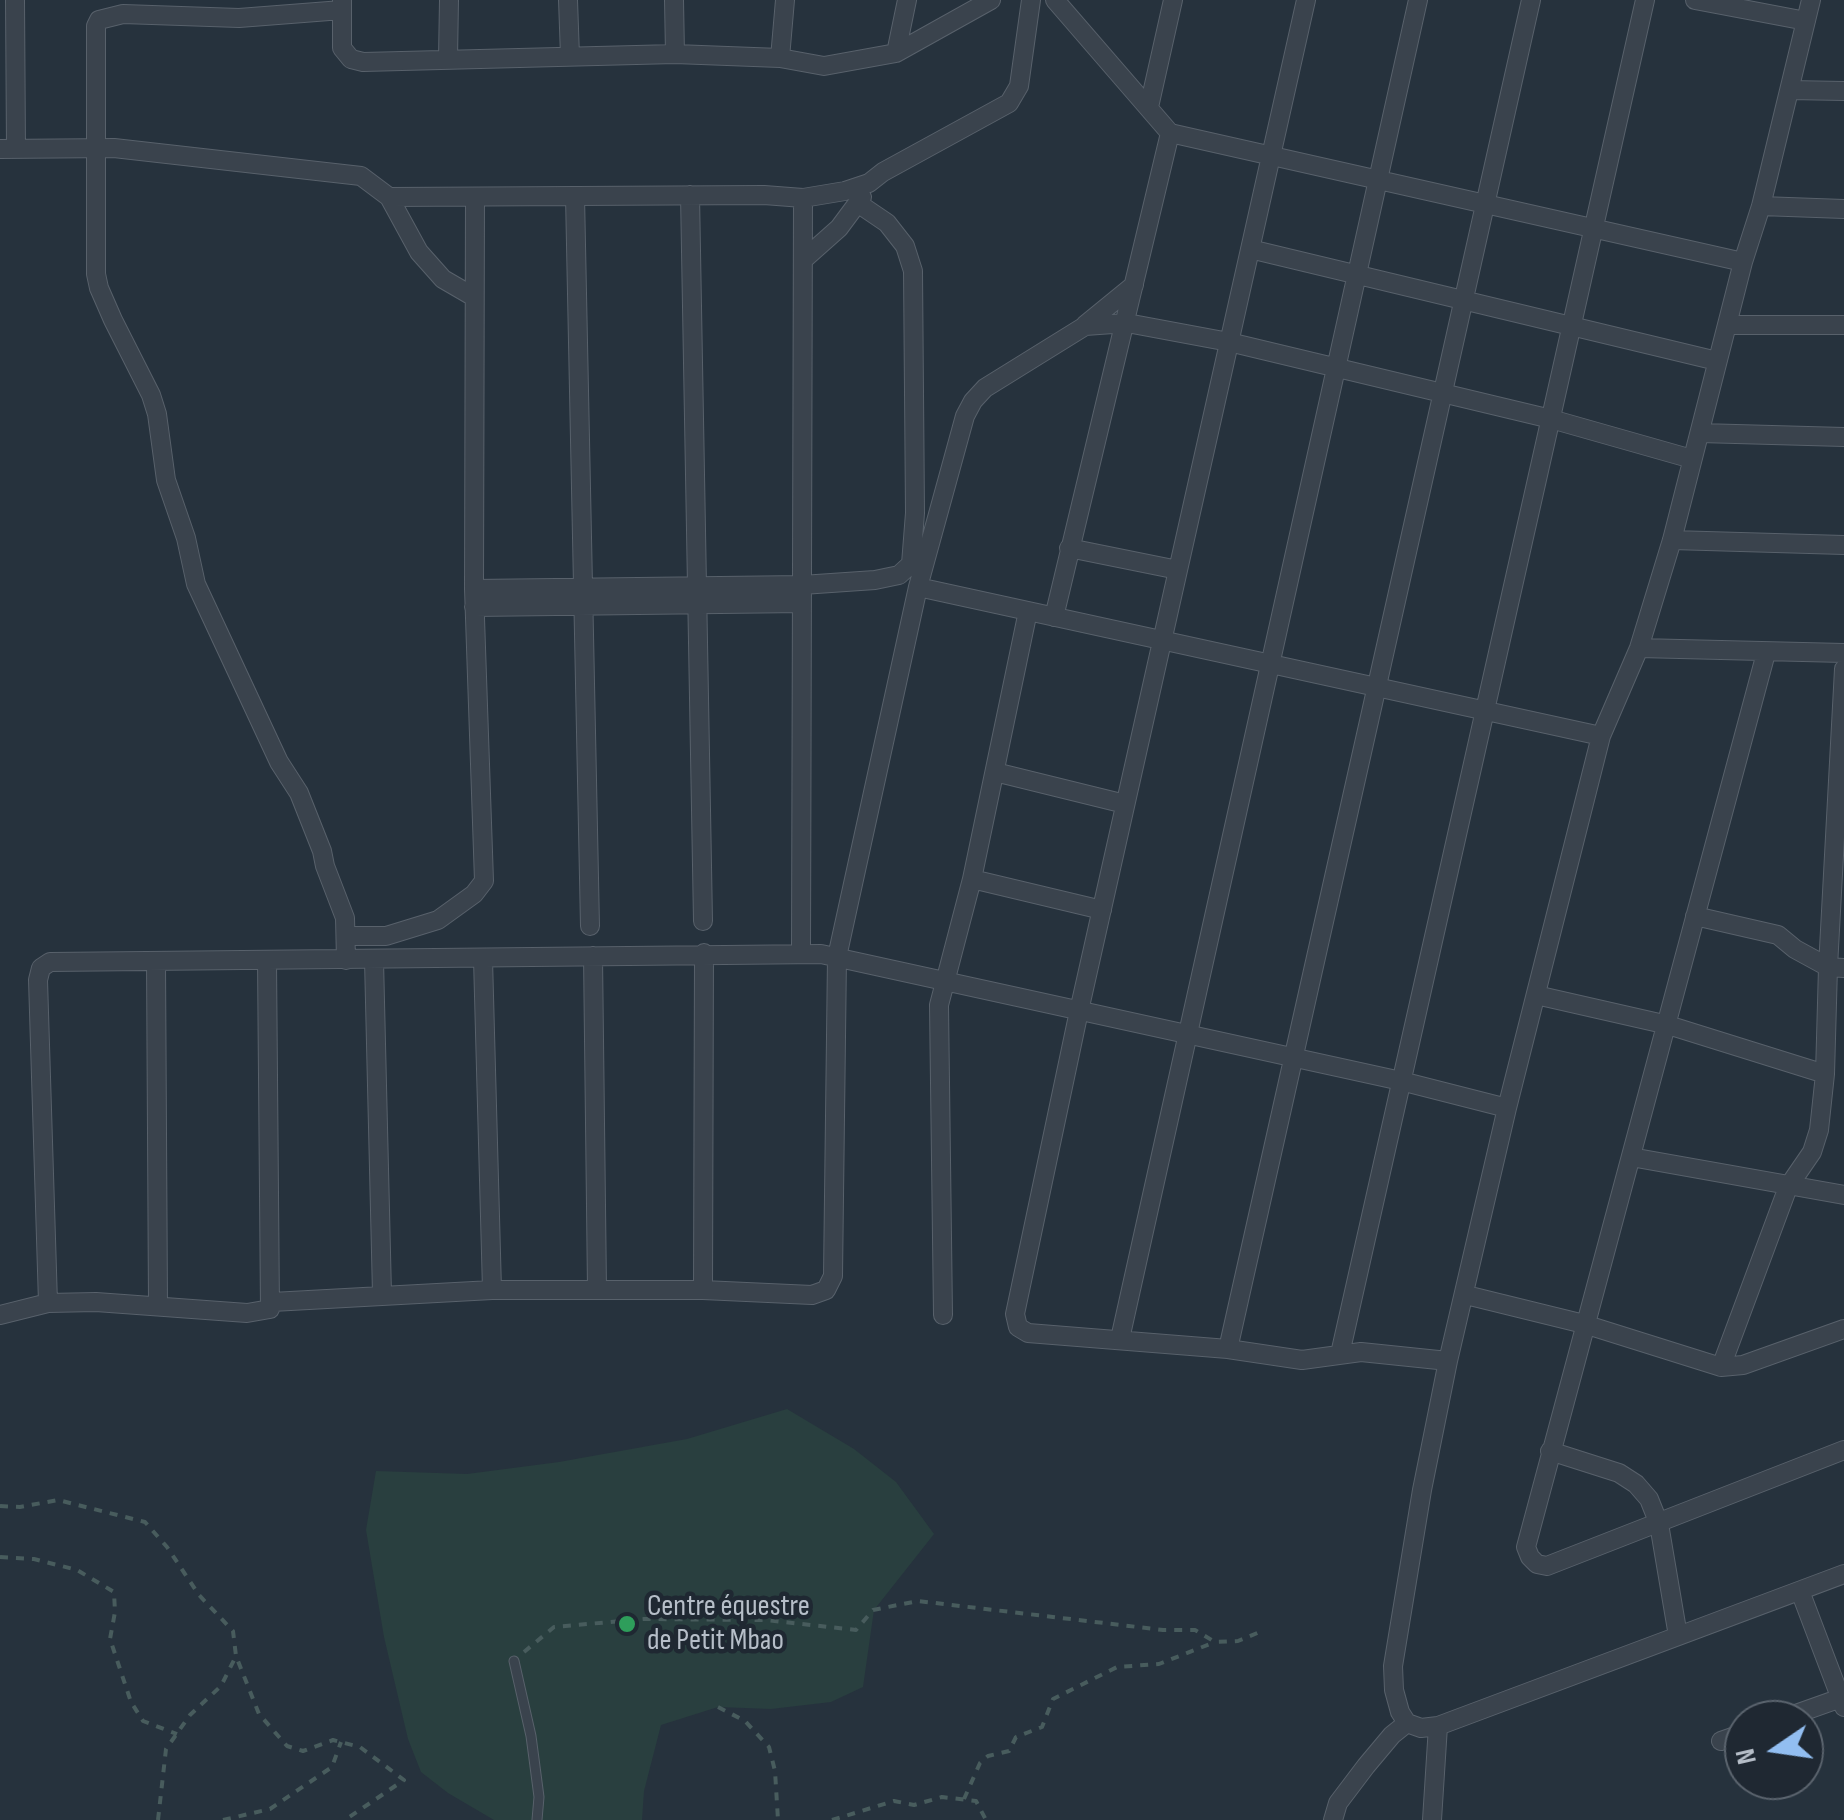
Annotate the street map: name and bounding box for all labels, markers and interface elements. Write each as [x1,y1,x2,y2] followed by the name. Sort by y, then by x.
[647,1589,810,1660] place label: Centre équestre de Petit Mbao
[616,1613,638,1635] marker: Centre équestre de Petit Mbao
[1724,1700,1824,1800] north arrow
[1728,1745,1764,1767] text: N

